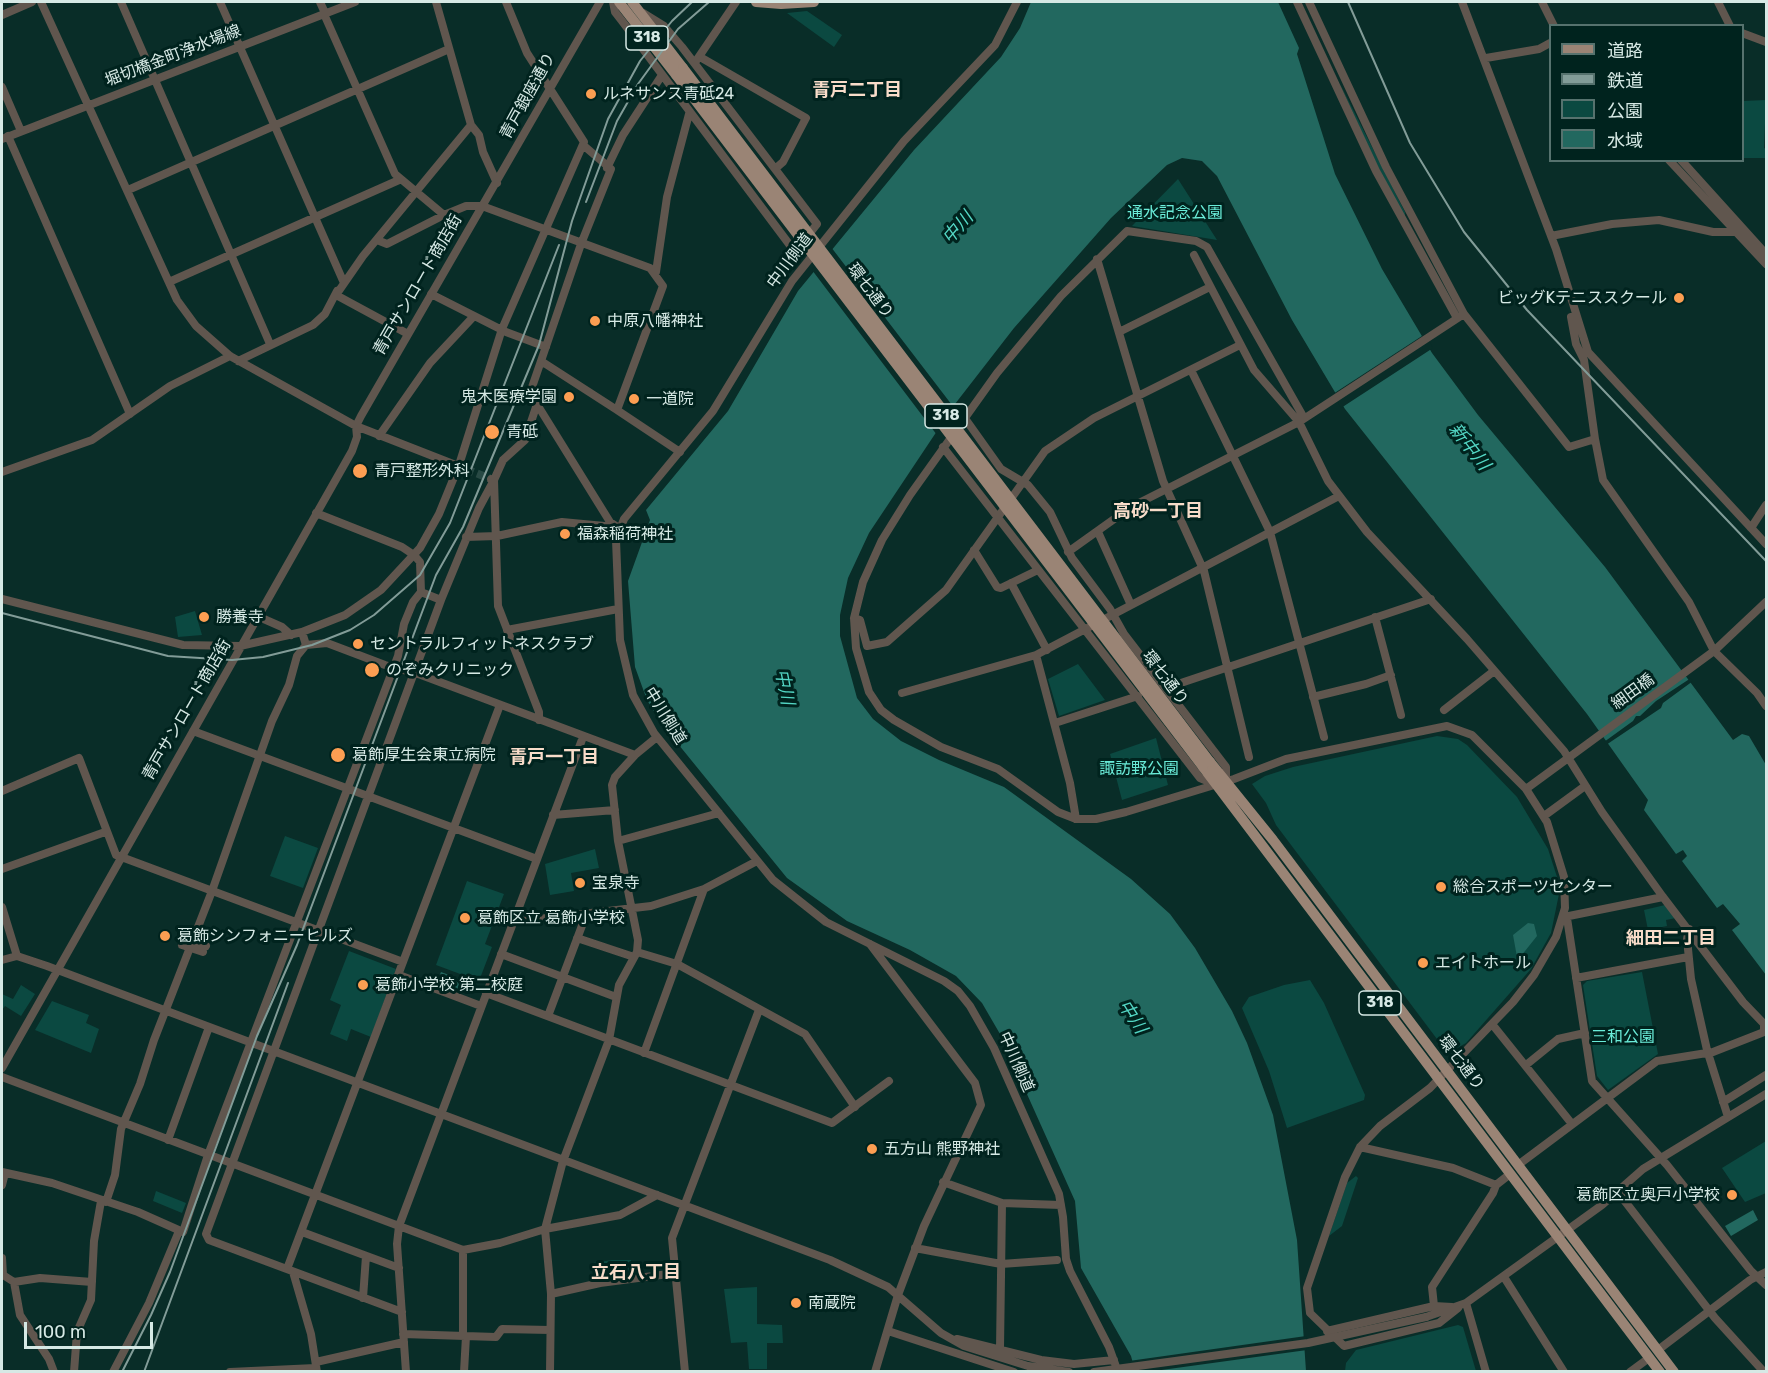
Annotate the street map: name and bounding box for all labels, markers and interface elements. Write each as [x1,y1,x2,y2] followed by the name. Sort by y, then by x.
[102,21,244,91] street label: 堀切橋金町浄水場線
[1549,24,1744,162] legend
[626,26,668,50] road number: 318
[1607,40,1643,62] text: 道路
[496,49,560,143] street label: 青戸銀座通り
[1607,70,1643,92] text: 鉄道
[812,80,902,102] district label: 青戸二丁目
[603,84,734,104] place label: ルネサンス青砥24
[584,87,598,101] marker: ルネサンス青砥24
[1607,100,1643,122] text: 公園
[1607,130,1643,152] text: 水域
[1127,203,1223,223] park label: 通水記念公園
[938,207,978,249] water label: 中川
[370,211,466,359] street label: 青戸サンロード商店街
[763,230,817,292] street label: 中川側道
[843,260,897,322] street label: 環七通り
[1497,288,1667,308] place label: ビッグKテニススクール
[1672,291,1686,305] marker: ビッグKテニススクール
[607,311,703,331] place label: 中原八幡神社
[588,314,602,328] marker: 中原八幡神社
[461,387,557,407] place label: 鬼木医療学園
[646,389,694,409] place label: 一道院
[562,390,576,404] marker: 鬼木医療学園
[627,392,641,406] marker: 一道院
[925,404,967,428] road number: 318
[1444,419,1494,475] water label: 新中川
[506,422,538,442] place label: 青砥
[483,423,501,441] marker: 青砥
[374,461,470,481] place label: 青戸整形外科
[351,462,369,480] marker: 青戸整形外科
[1113,501,1203,523] district label: 高砂一丁目
[577,524,673,544] place label: 福森稲荷神社
[558,527,572,541] marker: 福森稲荷神社
[216,607,264,627] place label: 勝養寺
[197,610,211,624] marker: 勝養寺
[370,634,594,654] place label: セントラルフィットネスクラブ
[139,636,235,784] street label: 青戸サンロード商店街
[351,637,365,651] marker: セントラルフィットネスクラブ
[1138,647,1192,709] street label: 環七通り
[386,660,514,680] place label: のぞみクリニック
[363,661,381,679] marker: のぞみクリニック
[770,667,798,707] water label: 中川
[1608,670,1658,714] street label: 細田橋
[640,684,690,748] street label: 中川側道
[352,745,496,765] place label: 葛飾厚生会東立病院
[329,746,347,764] marker: 葛飾厚生会東立病院
[509,747,599,769] district label: 青戸一丁目
[1099,759,1179,779] park label: 諏訪野公園
[592,873,640,893] place label: 宝泉寺
[573,876,587,890] marker: 宝泉寺
[1453,877,1613,897] place label: 総合スポーツセンター
[1434,880,1448,894] marker: 総合スポーツセンター
[477,908,625,928] place label: 葛飾区立 葛飾小学校
[458,911,472,925] marker: 葛飾区立 葛飾小学校
[177,926,353,946] place label: 葛飾シンフォニーヒルズ
[1626,928,1716,950] district label: 細田二丁目
[158,929,172,943] marker: 葛飾シンフォニーヒルズ
[1435,953,1531,973] place label: エイトホール
[1416,956,1430,970] marker: エイトホール
[375,975,523,995] place label: 葛飾小学校 第二校庭
[356,978,370,992] marker: 葛飾小学校 第二校庭
[1359,991,1401,1015] road number: 318
[1113,996,1151,1038] water label: 中川
[1591,1027,1655,1047] park label: 三和公園
[994,1029,1038,1095] street label: 中川側道
[1434,1032,1488,1094] street label: 環七通り
[884,1139,1000,1159] place label: 五方山 熊野神社
[865,1142,879,1156] marker: 五方山 熊野神社
[1576,1185,1720,1205] place label: 葛飾区立奥戸小学校
[1725,1188,1739,1202] marker: 葛飾区立奥戸小学校
[591,1262,681,1284] district label: 立石八丁目
[808,1293,856,1313] place label: 南蔵院
[789,1296,803,1310] marker: 南蔵院
[27,1310,156,1348] scale bar
[35,1321,86,1343] text: 100 m

